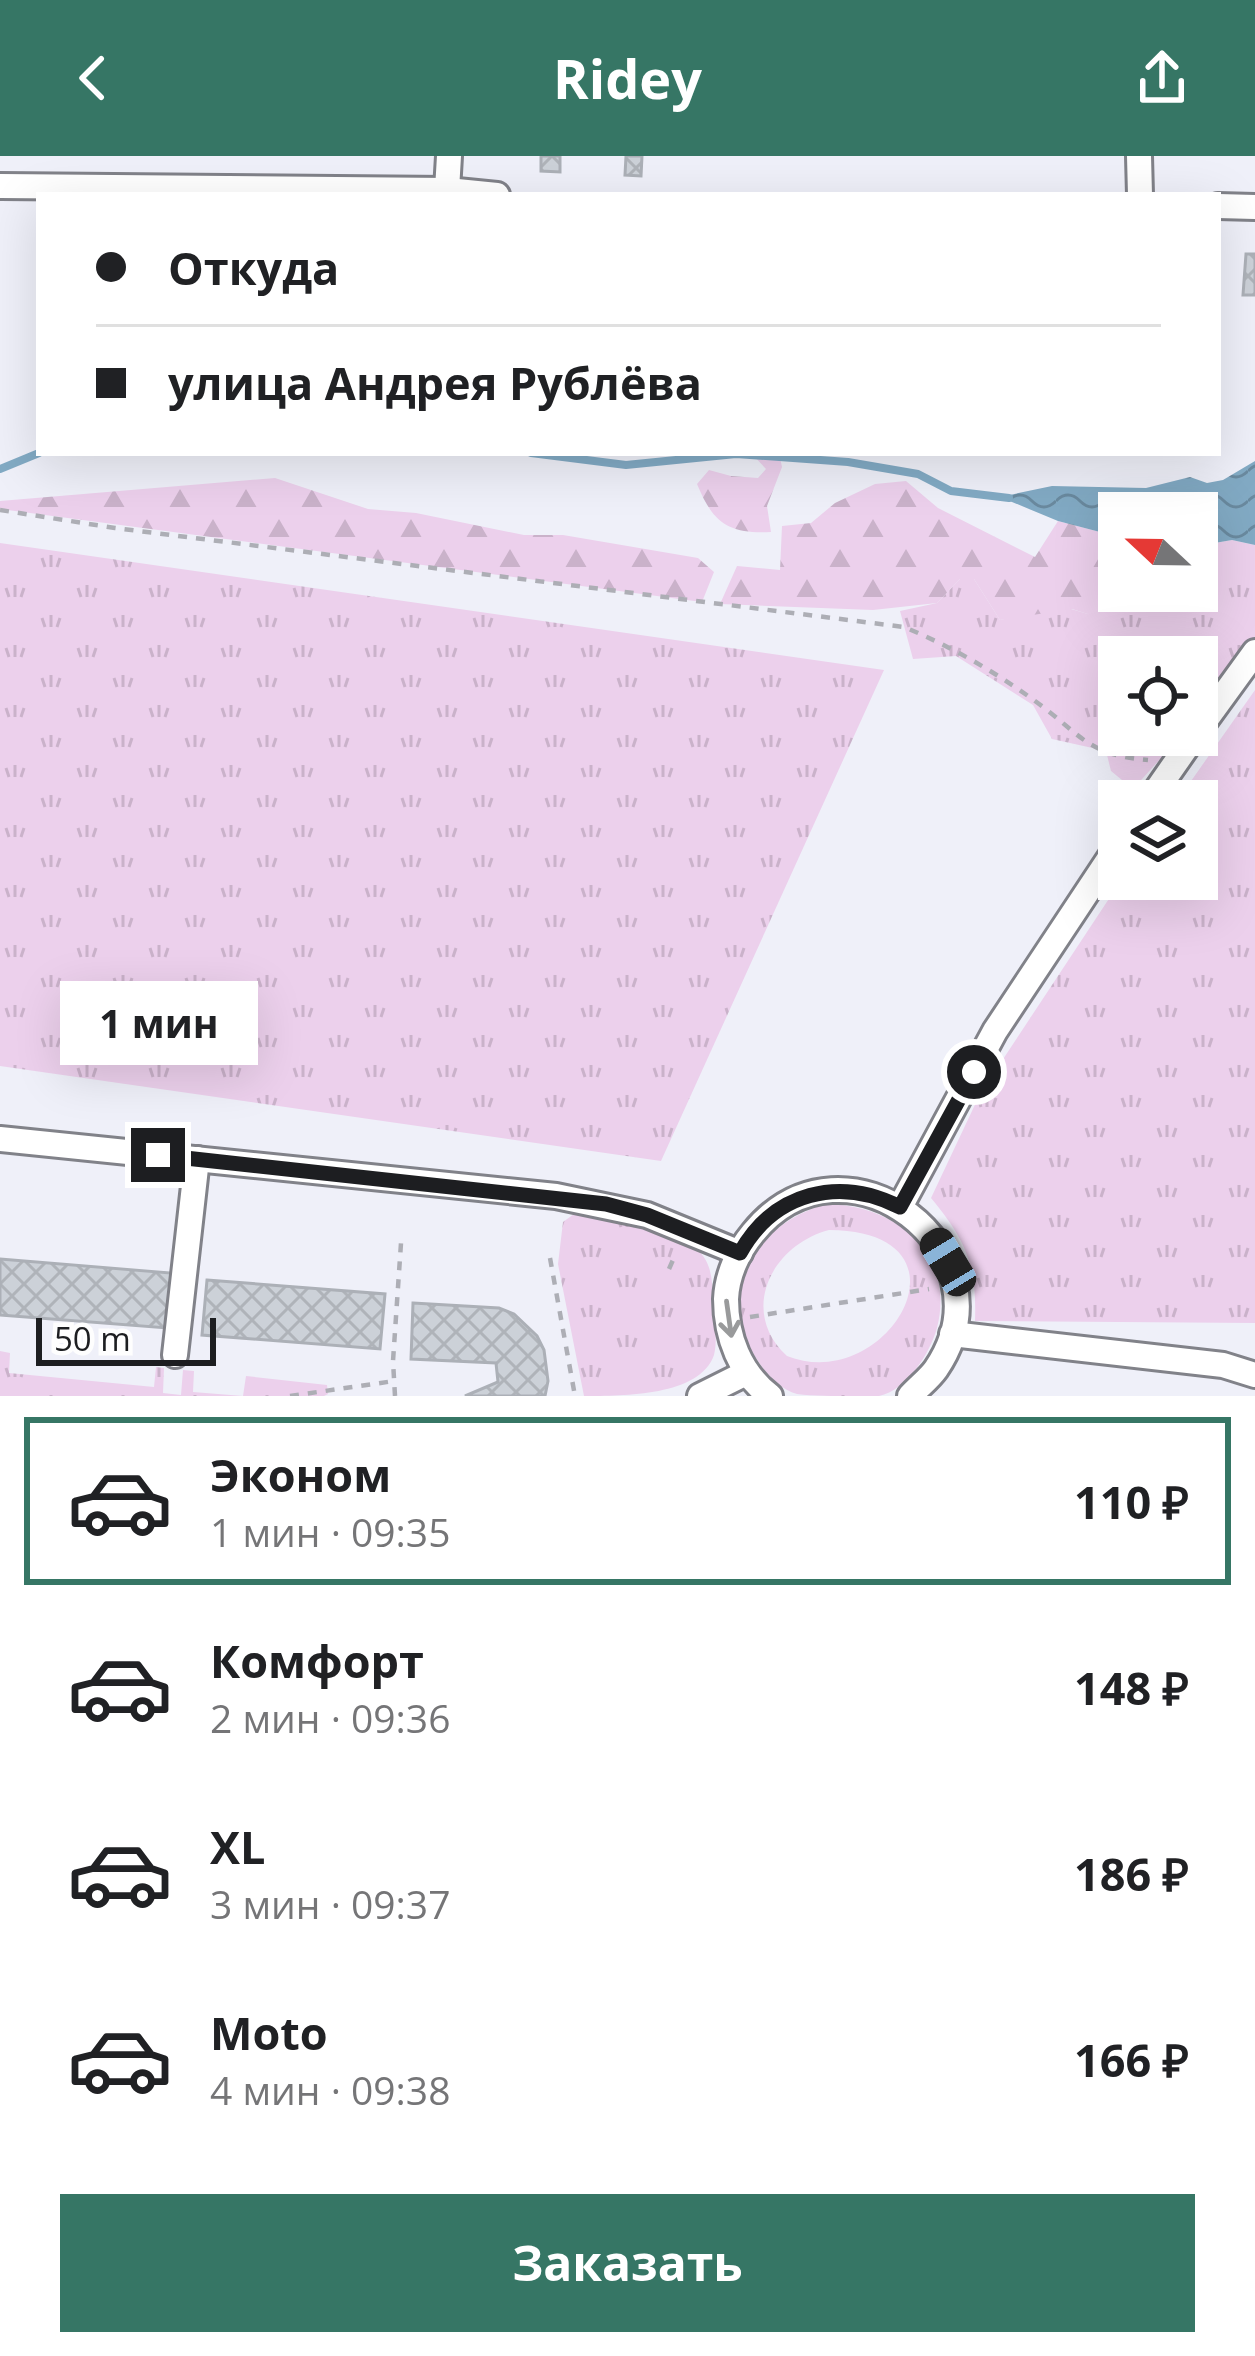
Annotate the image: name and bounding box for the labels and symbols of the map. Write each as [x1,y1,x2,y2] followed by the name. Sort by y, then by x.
[1098,492,1218,612] north arrow
[59,981,257,1065] callout: 1 мин
[947,1045,1001,1099] route start
[131,1128,185,1182] route end
[914,1222,982,1302] car
[718,1299,741,1338] one-way arrow
[36,1312,216,1365] scale bar

